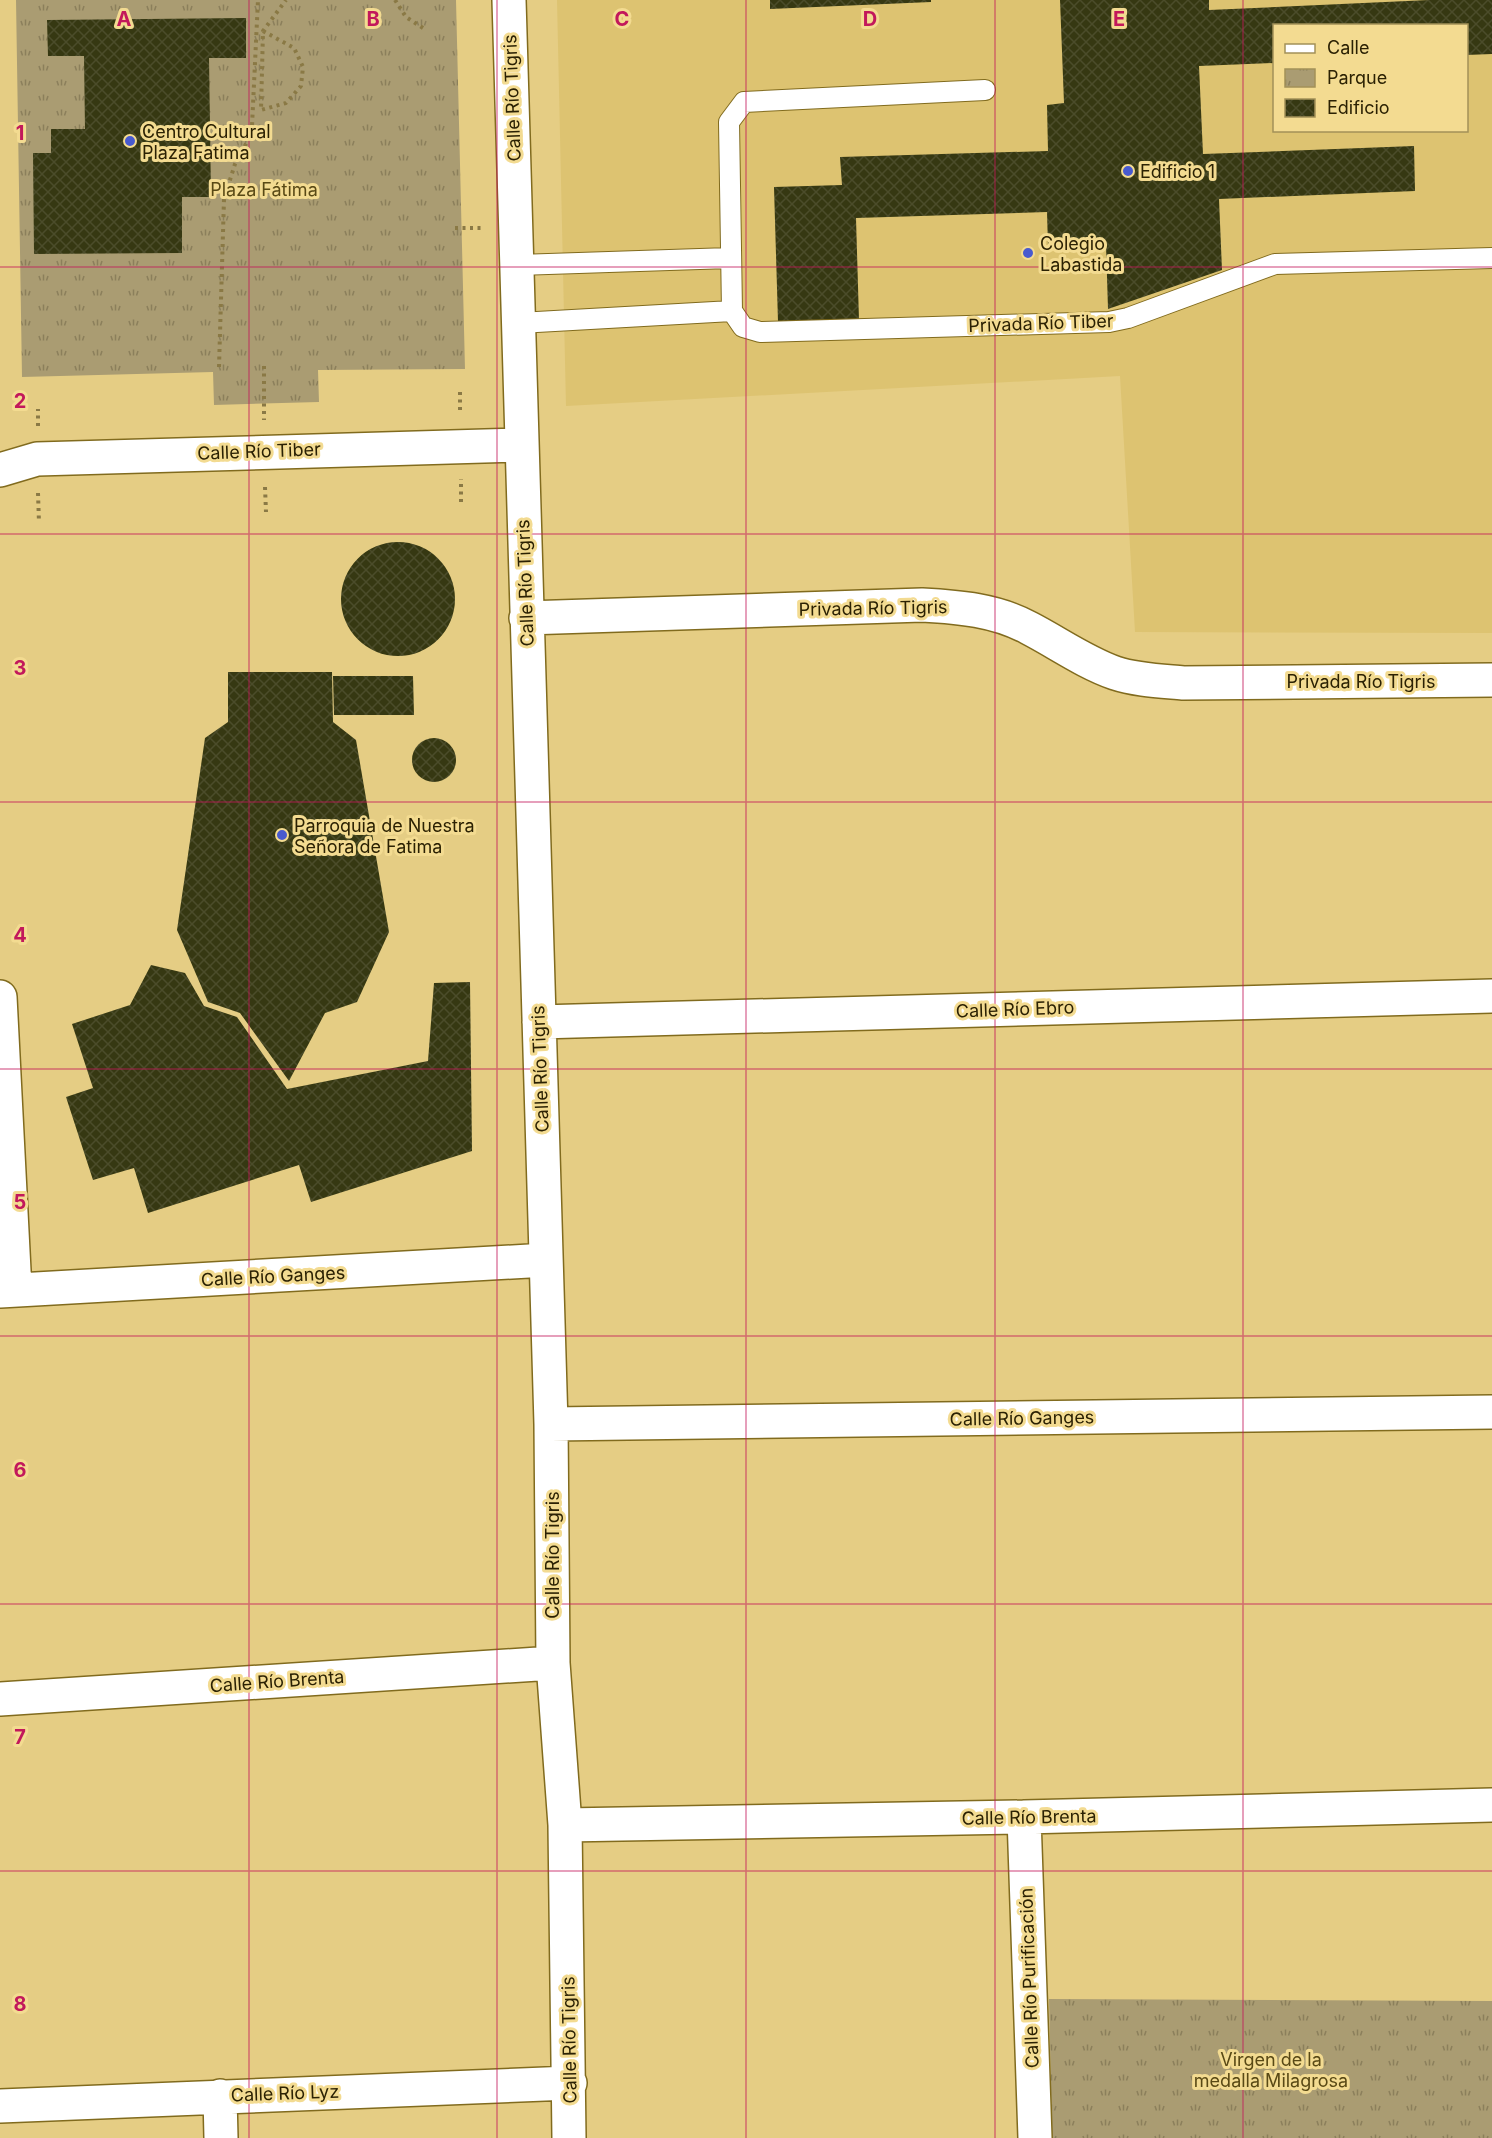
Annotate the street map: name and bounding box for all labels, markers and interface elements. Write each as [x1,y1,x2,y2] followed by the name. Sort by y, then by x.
[117,7,132,31] text: A
[366,7,380,31] text: B
[615,7,629,31] text: C
[863,7,877,31] text: D
[1113,7,1125,31] text: E
[1273,24,1468,132] legend
[499,34,525,162] street label: Calle Río Tigris
[1327,37,1369,58] text: Calle
[1327,67,1387,88] text: Parque
[1327,97,1390,118] text: Edificio
[16,121,24,145] text: 1
[142,121,271,163] place label: Centro Cultural Plaza Fatima
[123,134,137,148] marker: Centro Cultural Plaza Fatima
[1140,161,1215,182] place label: Edificio 1
[1121,164,1135,178] marker: Edificio 1
[210,179,318,200] park label: Plaza Fátima
[1040,233,1122,275] place label: Colegio Labastida
[1021,246,1035,260] marker: Colegio Labastida
[968,310,1114,336] street label: Privada Río Tiber
[14,389,26,413] text: 2
[197,438,321,464] street label: Calle Río Tiber
[512,519,538,647] street label: Calle Río Tigris
[798,596,948,620] street label: Privada Río Tigris
[14,656,26,680] text: 3
[1287,671,1435,692] street label: Privada Río Tigris
[294,815,475,857] place label: Parroquia de Nuestra Señora de Fatima
[275,828,289,842] marker: Parroquia de Nuestra Señora de Fatima
[13,923,27,947] text: 4
[955,996,1075,1022] street label: Calle Río Ebro
[527,1005,553,1133] street label: Calle Río Tigris
[14,1190,26,1214] text: 5
[200,1262,346,1290] street label: Calle Río Ganges
[950,1406,1094,1430] street label: Calle Río Ganges
[14,1458,27,1482] text: 6
[542,1491,563,1619] street label: Calle Río Tigris
[209,1666,345,1696] street label: Calle Río Brenta
[14,1725,26,1749] text: 7
[961,1805,1097,1829] street label: Calle Río Brenta
[1015,1887,1043,2069] street label: Calle Río Purificación
[557,1976,581,2104] street label: Calle Río Tigris
[13,1992,27,2016] text: 8
[1194,2049,1348,2091] park label: Virgen de la medalla Milagrosa
[230,2081,340,2105] street label: Calle Río Lyz

